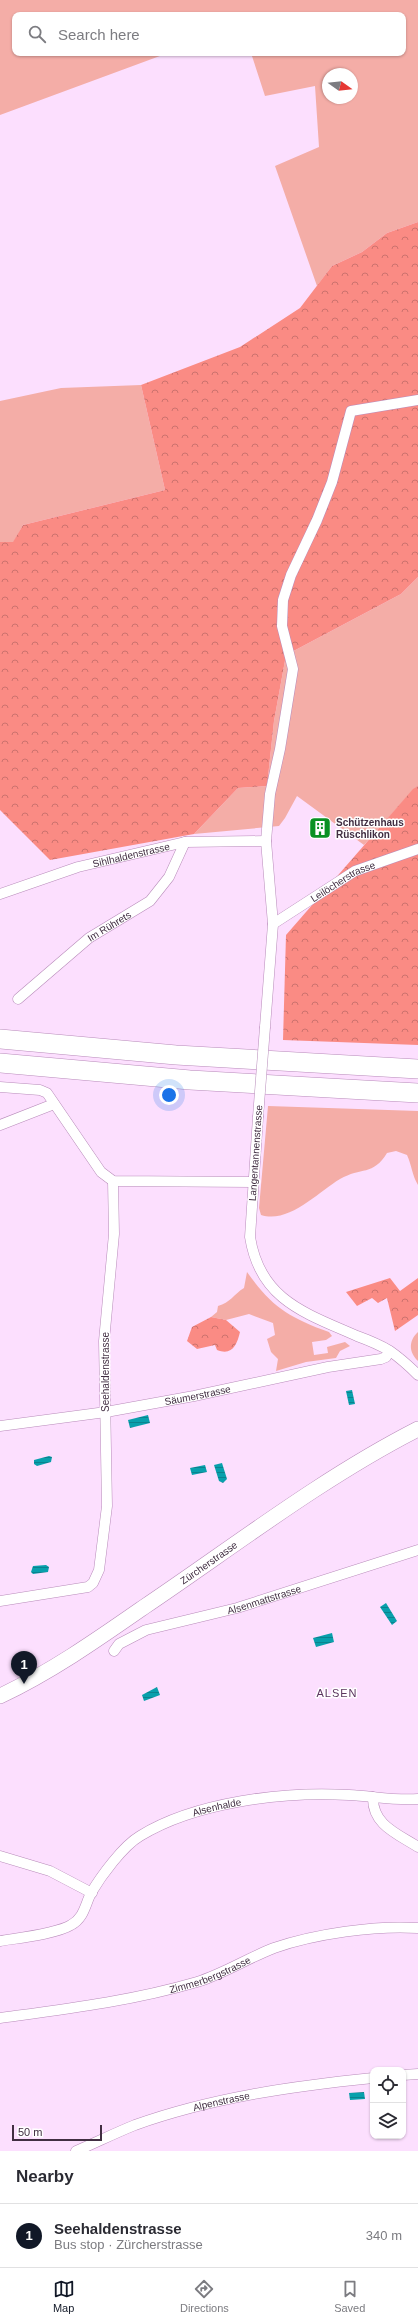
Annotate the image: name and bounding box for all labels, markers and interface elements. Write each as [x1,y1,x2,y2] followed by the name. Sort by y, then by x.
[12,12,406,56] search box
[26,23,48,45] icon: search
[58,26,140,43] text: Search here
[322,68,358,104] north arrow
[307,815,333,841] building icon: Schützenhaus Rüschlikon
[336,817,404,840] place label: Schützenhaus Rüschlikon
[91,841,171,869] street label: Sihlhaldenstrasse
[309,859,377,904] street label: Leilöcherstrasse
[85,909,133,944] street label: Im Rührets
[159,1085,179,1105] your location
[247,1104,264,1201] street label: Langentannenstrasse
[100,1332,111,1412] street label: Seehaldenstrasse
[164,1383,232,1407] street label: Säumerstrasse
[178,1539,240,1586] street label: Zürcherstrasse
[226,1583,303,1616] street label: Alsenmattstrasse
[11,1651,37,1684] pin: 1
[316,1687,358,1699] district label: ALSEN
[191,1796,242,1819] street label: Alsenhalde
[168,1954,253,1995] street label: Zimmerbergstrasse
[370,2067,406,2139] map controls
[370,2067,406,2103] button: locate
[192,2090,251,2113] street label: Alpenstrasse
[370,2103,406,2139] button: layers
[12,2123,102,2142] scale bar
[18,2126,42,2138] text: 50 m
[16,2167,74,2186] text: Nearby
[54,2220,182,2237] text: Seehaldenstrasse
[25,2228,33,2243] text: 1
[366,2228,402,2243] text: 340 m
[54,2237,203,2252] text: Bus stop · Zürcherstrasse
[53,2278,75,2314] tab: Map
[180,2278,229,2314] tab: Directions
[334,2278,365,2314] tab: Saved

